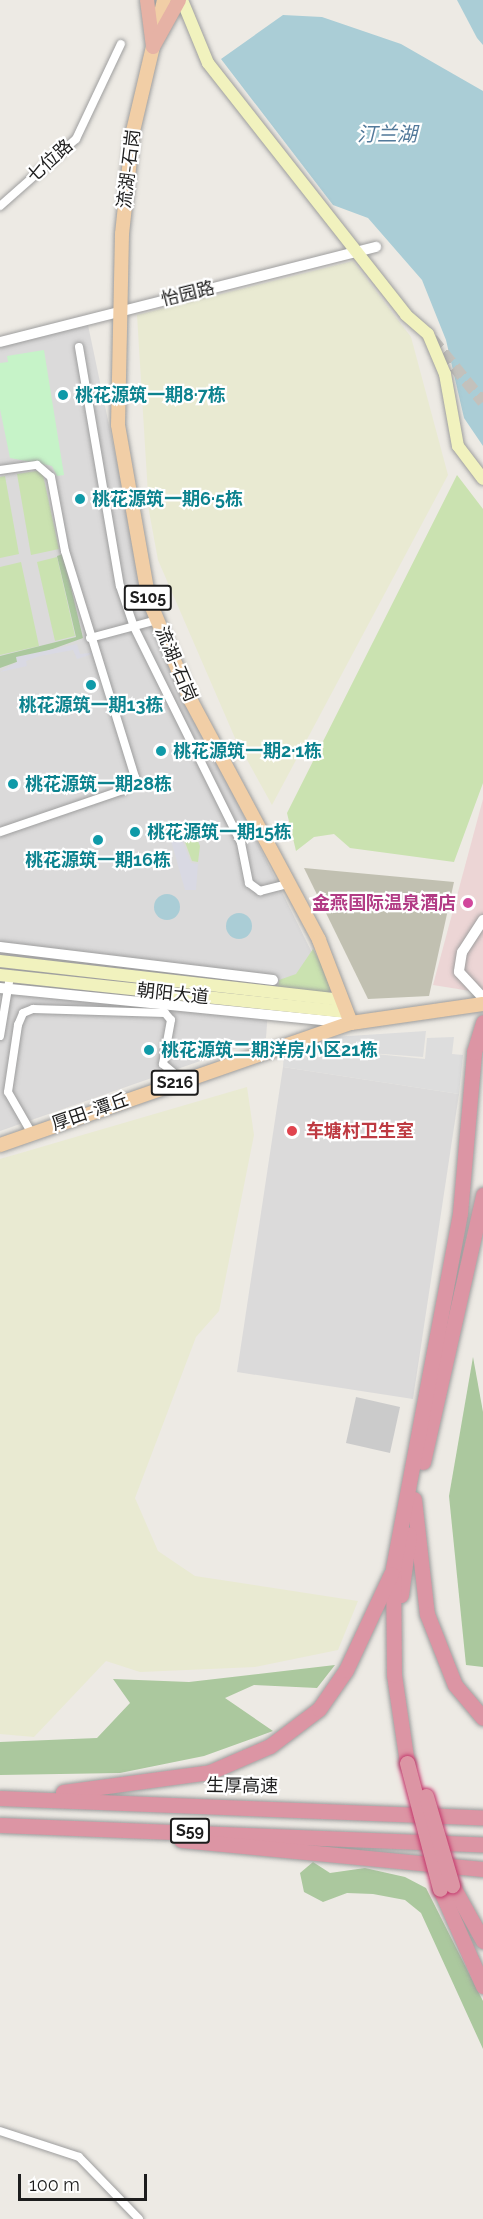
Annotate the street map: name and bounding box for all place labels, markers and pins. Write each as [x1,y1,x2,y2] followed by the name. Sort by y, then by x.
[75,384,226,406] place label: 桃花源筑一期8·7栋
[56,388,70,402] marker: 桃花源筑一期8·7栋
[92,488,243,510] place label: 桃花源筑一期6·5栋
[73,492,87,506] marker: 桃花源筑一期6·5栋
[84,678,98,692] marker: 桃花源筑一期13栋
[19,694,163,716] place label: 桃花源筑一期13栋
[173,740,322,762] place label: 桃花源筑一期2·1栋
[154,744,168,758] marker: 桃花源筑一期2·1栋
[25,773,172,795] place label: 桃花源筑一期28栋
[6,777,20,791] marker: 桃花源筑一期28栋
[147,821,292,843] place label: 桃花源筑一期15栋
[128,825,142,839] marker: 桃花源筑一期15栋
[91,833,105,847] marker: 桃花源筑一期16栋
[25,849,171,871] place label: 桃花源筑一期16栋
[312,892,456,914] place label: 金燕国际温泉酒店
[461,896,475,910] marker: 金燕国际温泉酒店
[161,1039,378,1061] place label: 桃花源筑二期洋房小区21栋
[142,1043,156,1057] marker: 桃花源筑二期洋房小区21栋
[306,1120,414,1142] place label: 车塘村卫生室
[283,1122,301,1140] marker: 车塘村卫生室

